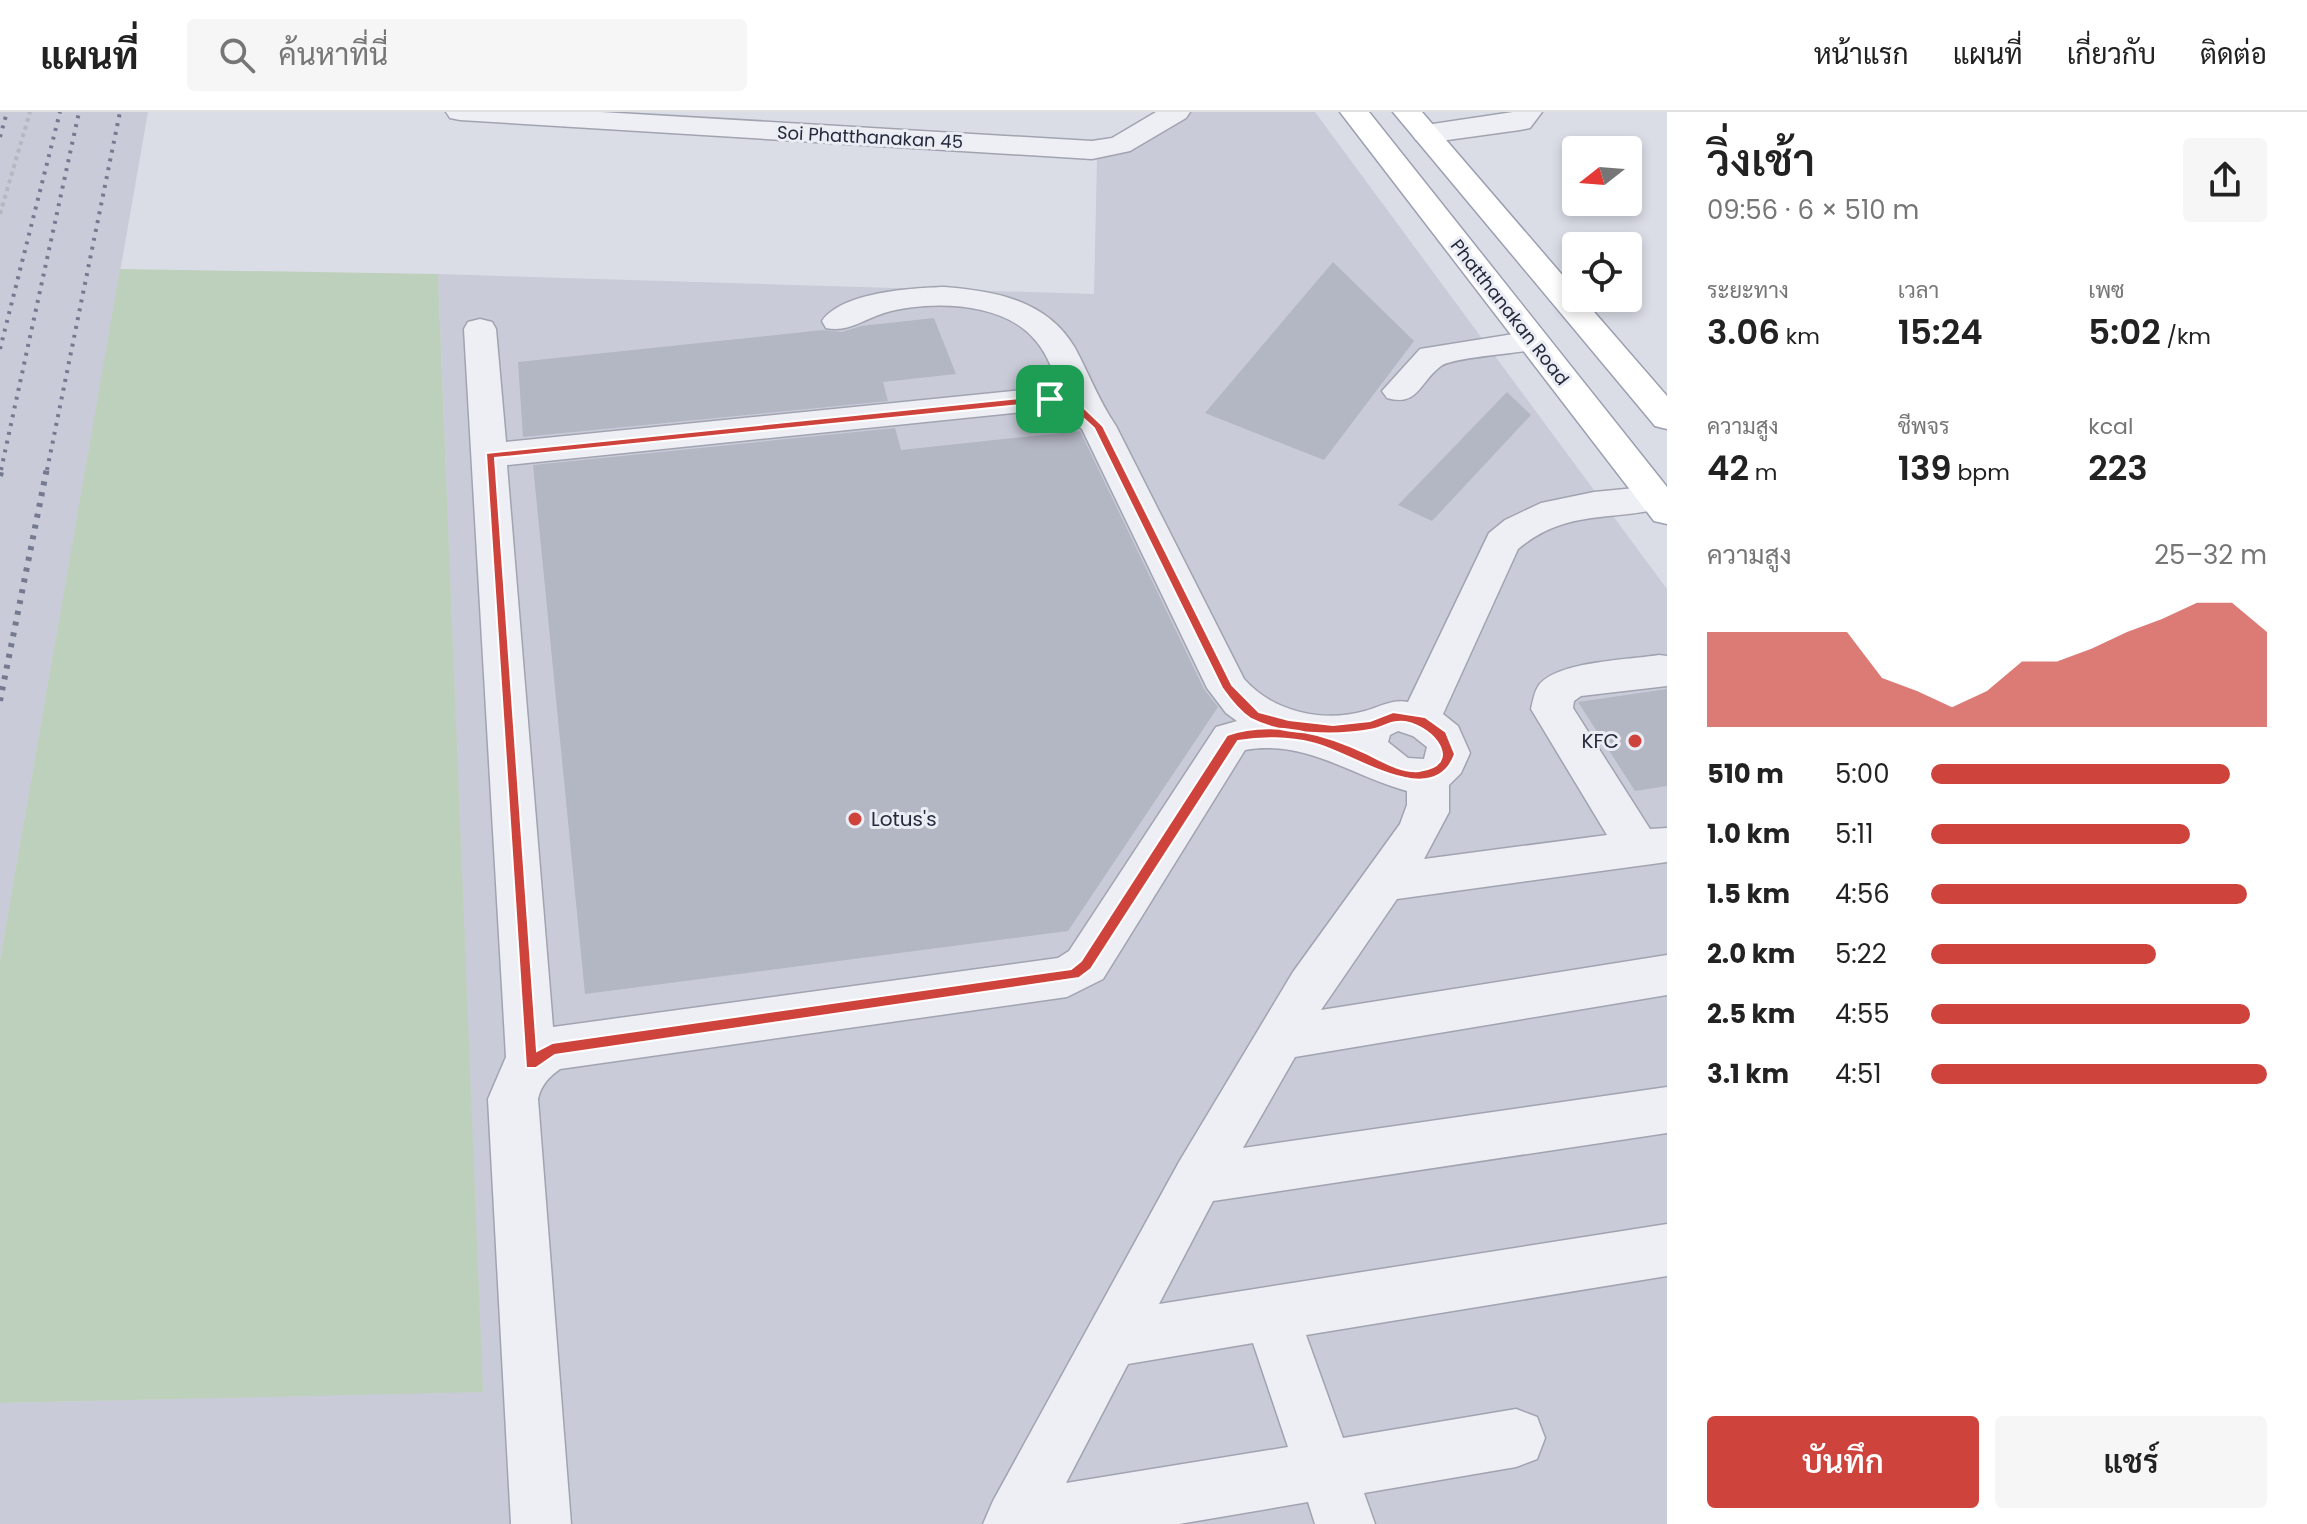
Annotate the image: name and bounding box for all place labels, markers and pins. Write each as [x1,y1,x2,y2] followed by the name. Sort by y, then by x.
[1016,365,1084,433] pin
[1582,727,1619,755] place label: KFC
[1626,732,1644,750] marker: KFC
[871,805,937,833] place label: Lotus's
[846,810,864,828] marker: Lotus's

